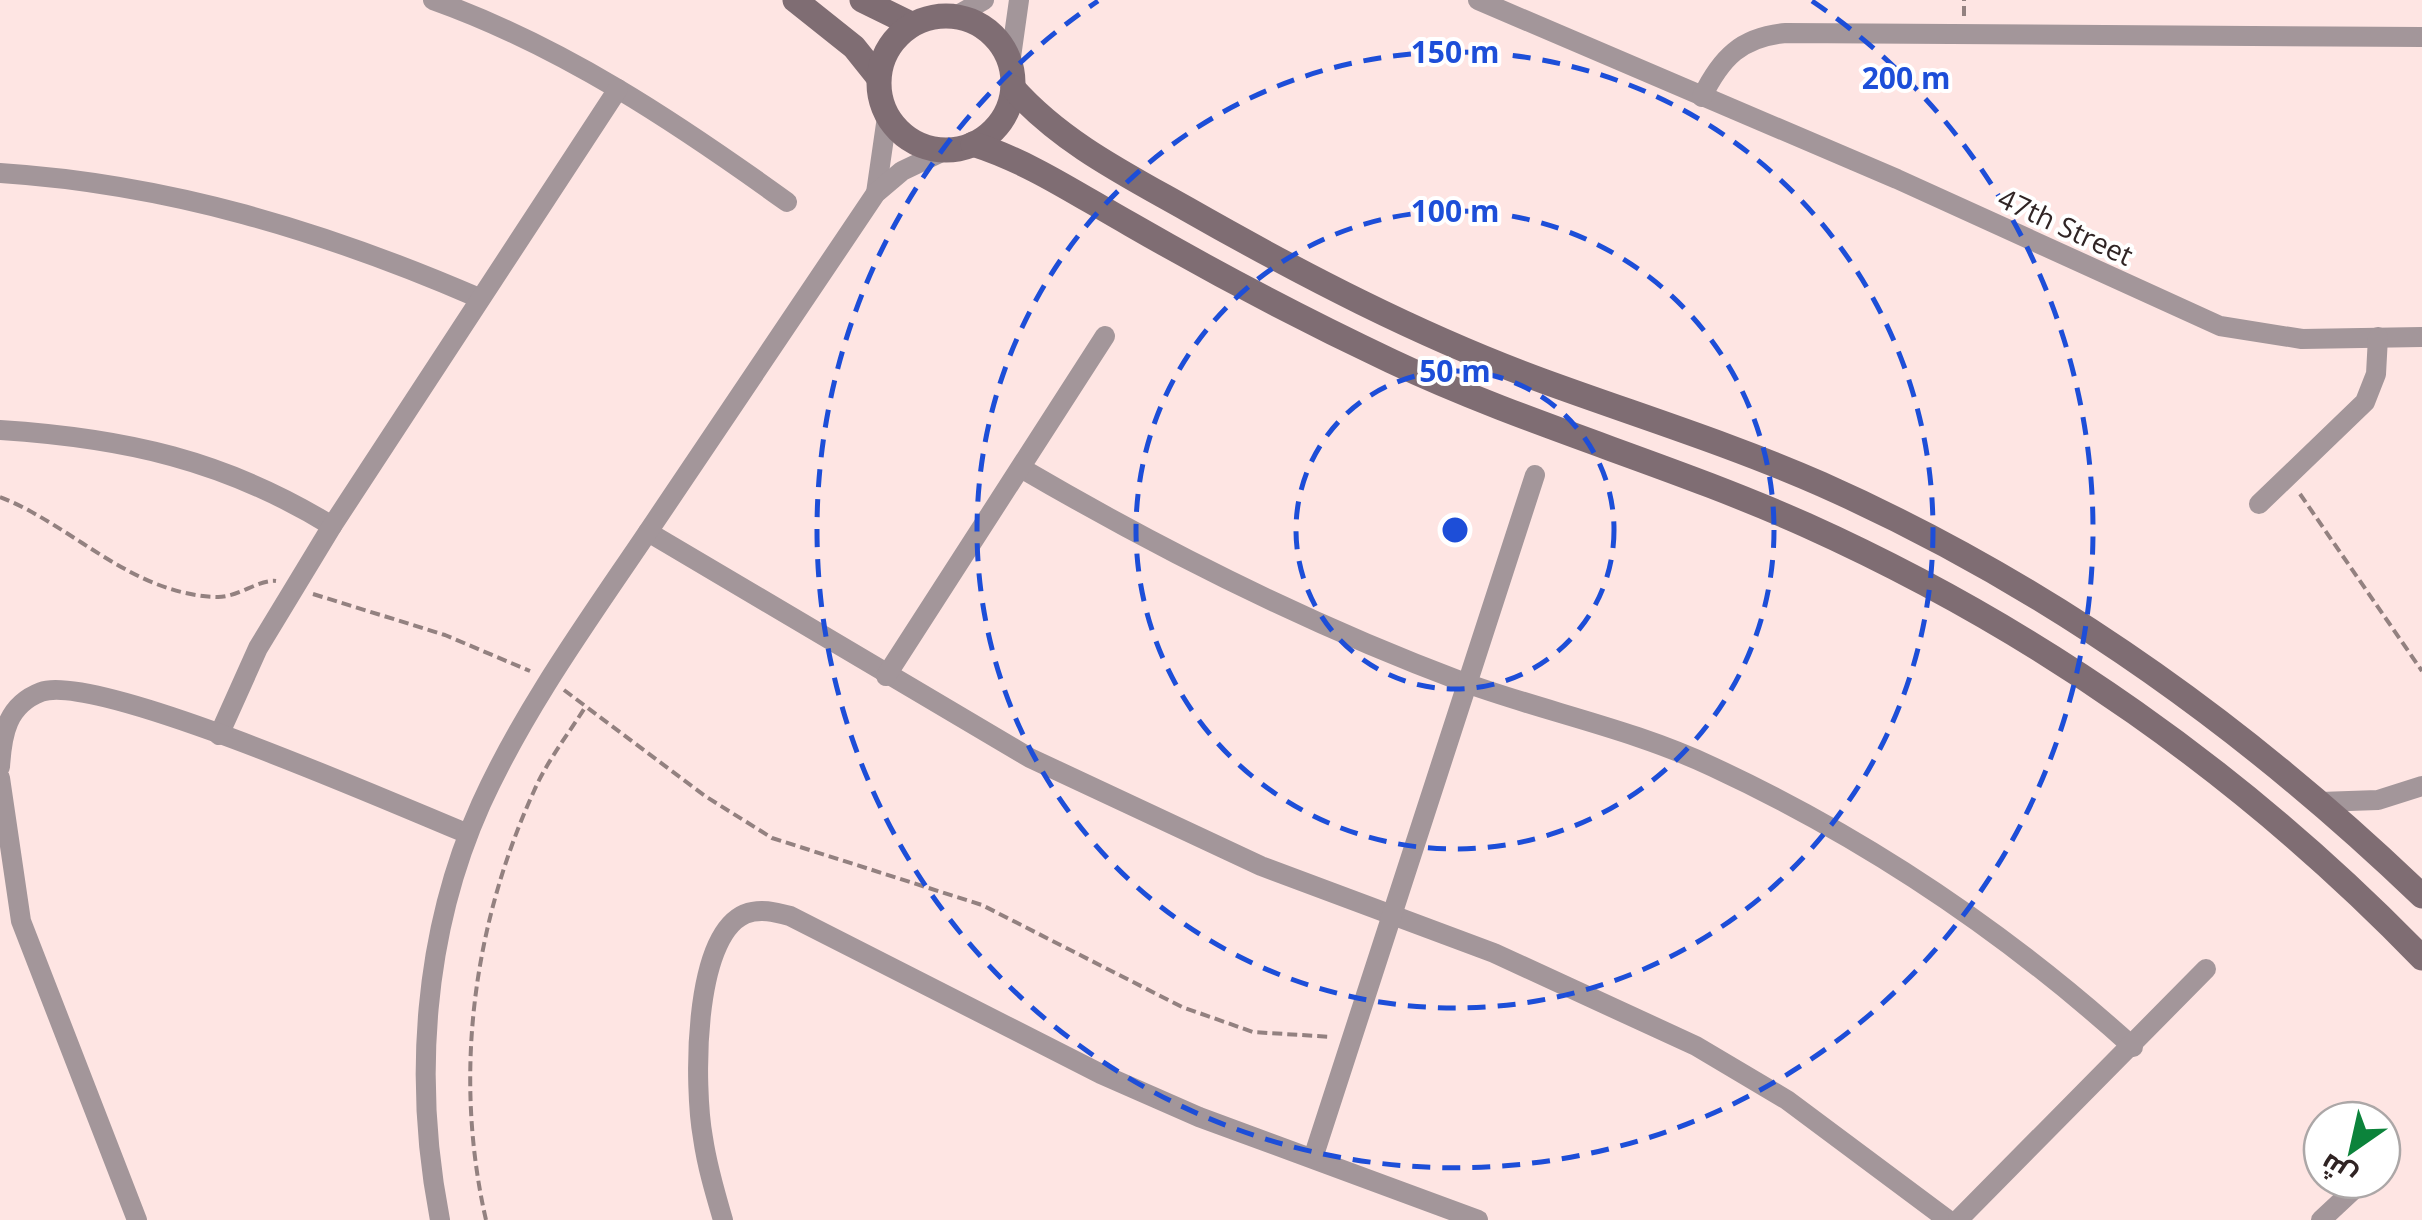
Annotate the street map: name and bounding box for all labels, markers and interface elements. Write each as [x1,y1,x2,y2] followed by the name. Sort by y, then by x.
[1411,31,1499,72] text: 150 m
[1862,57,1950,98] text: 200 m
[1992,178,2140,274] street label: 47th Street
[1411,190,1499,231] text: 100 m
[1419,350,1491,391] text: 50 m
[1437,512,1473,548] centre of rings
[2302,1100,2402,1200] north arrow
[2312,1146,2363,1197] text: ش

